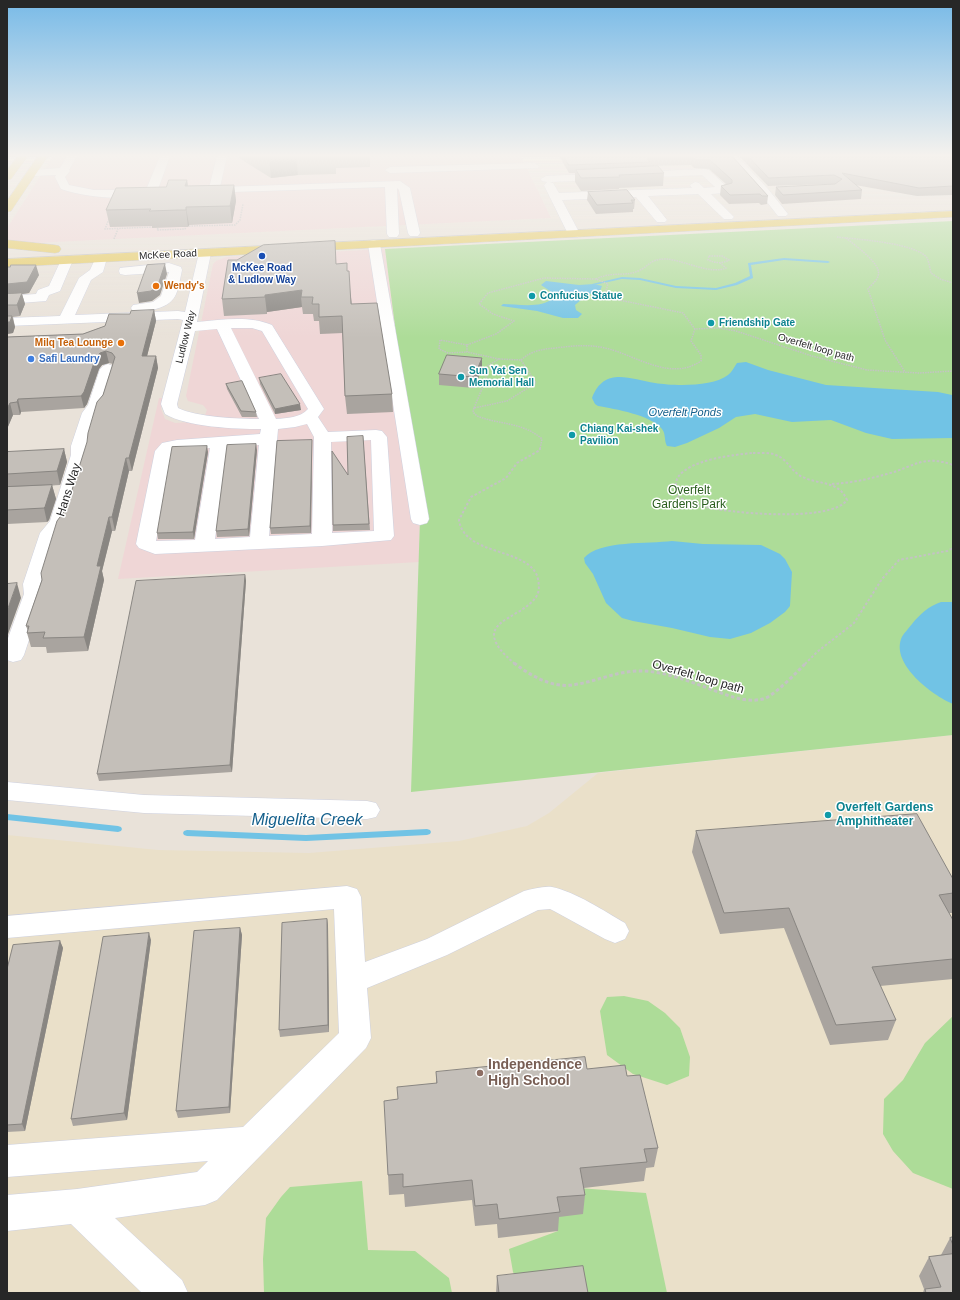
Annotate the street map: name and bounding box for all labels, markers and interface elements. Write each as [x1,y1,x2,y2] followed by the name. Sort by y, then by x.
[139,247,197,263] street label: McKee Road
[257,251,267,261] marker: McKee Road & Ludlow Way
[228,262,296,286] place label: McKee Road & Ludlow Way
[164,280,205,292] place label: Wendy's
[151,281,161,291] marker: Wendy's
[540,290,622,302] place label: Confucius Statue
[527,291,537,301] marker: Confucius Statue
[174,309,198,365] street label: Ludlow Way
[719,317,795,329] place label: Friendship Gate
[706,318,716,328] marker: Friendship Gate
[776,331,856,365] street label: Overfelt loop path
[35,337,113,349] place label: Milq Tea Lounge
[116,338,126,348] marker: Milq Tea Lounge
[39,353,100,365] place label: Safi Laundry
[26,354,36,364] marker: Safi Laundry
[469,365,534,388] place label: Sun Yat Sen Memorial Hall
[456,372,466,382] marker: Sun Yat Sen Memorial Hall
[649,406,721,420] water label: Overfelt Ponds
[580,423,658,446] place label: Chiang Kai-shek Pavilion
[567,430,577,440] marker: Chiang Kai-shek Pavilion
[54,462,84,518] street label: Hans Way
[652,484,726,512] park label: Overfelt Gardens Park
[650,657,746,697] street label: Overfelt loop path
[836,801,933,829] place label: Overfelt Gardens Amphitheater
[823,810,833,820] marker: Overfelt Gardens Amphitheater
[251,811,363,831] water label: Miguelita Creek
[488,1057,582,1090] place label: Independence High School
[475,1068,485,1078] marker: Independence High School

